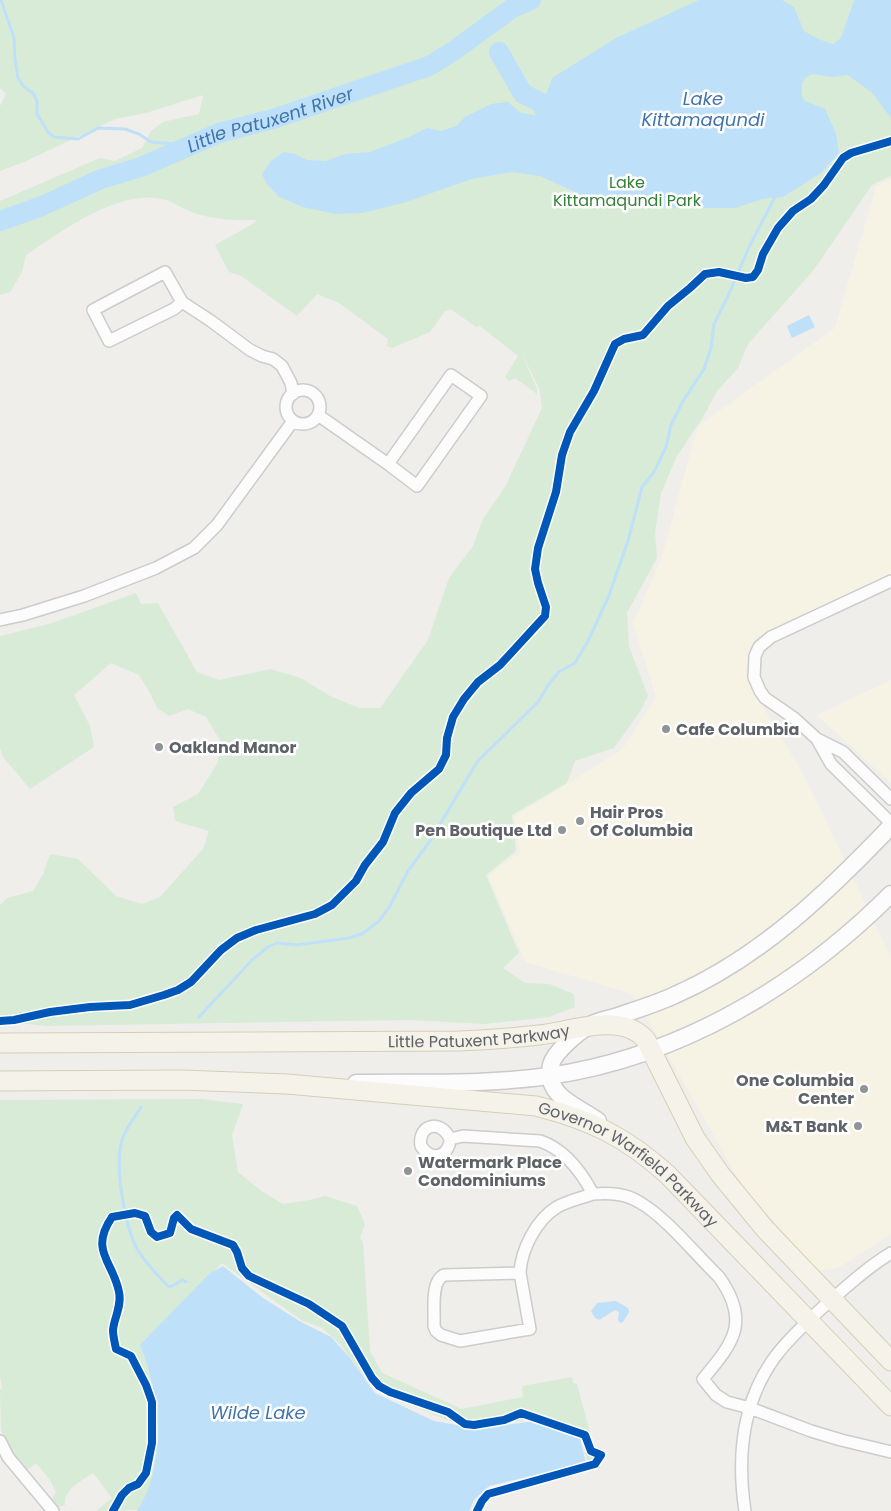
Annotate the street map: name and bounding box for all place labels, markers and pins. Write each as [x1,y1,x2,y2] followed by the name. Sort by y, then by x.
[676,718,799,741] place label: Cafe Columbia
[660,723,672,735] marker: Cafe Columbia
[169,736,296,759] place label: Oakland Manor
[153,741,165,753] marker: Oakland Manor
[590,801,693,842] place label: Hair Pros Of Columbia
[574,815,586,827] marker: Hair Pros Of Columbia
[415,819,552,842] place label: Pen Boutique Ltd
[556,824,568,836] marker: Pen Boutique Ltd
[736,1069,854,1110] place label: One Columbia Center
[858,1083,870,1095] marker: One Columbia Center
[766,1115,848,1138] place label: M&T Bank
[852,1120,864,1132] marker: M&T Bank
[418,1151,562,1192] place label: Watermark Place Condominiums
[402,1165,414,1177] marker: Watermark Place Condominiums

